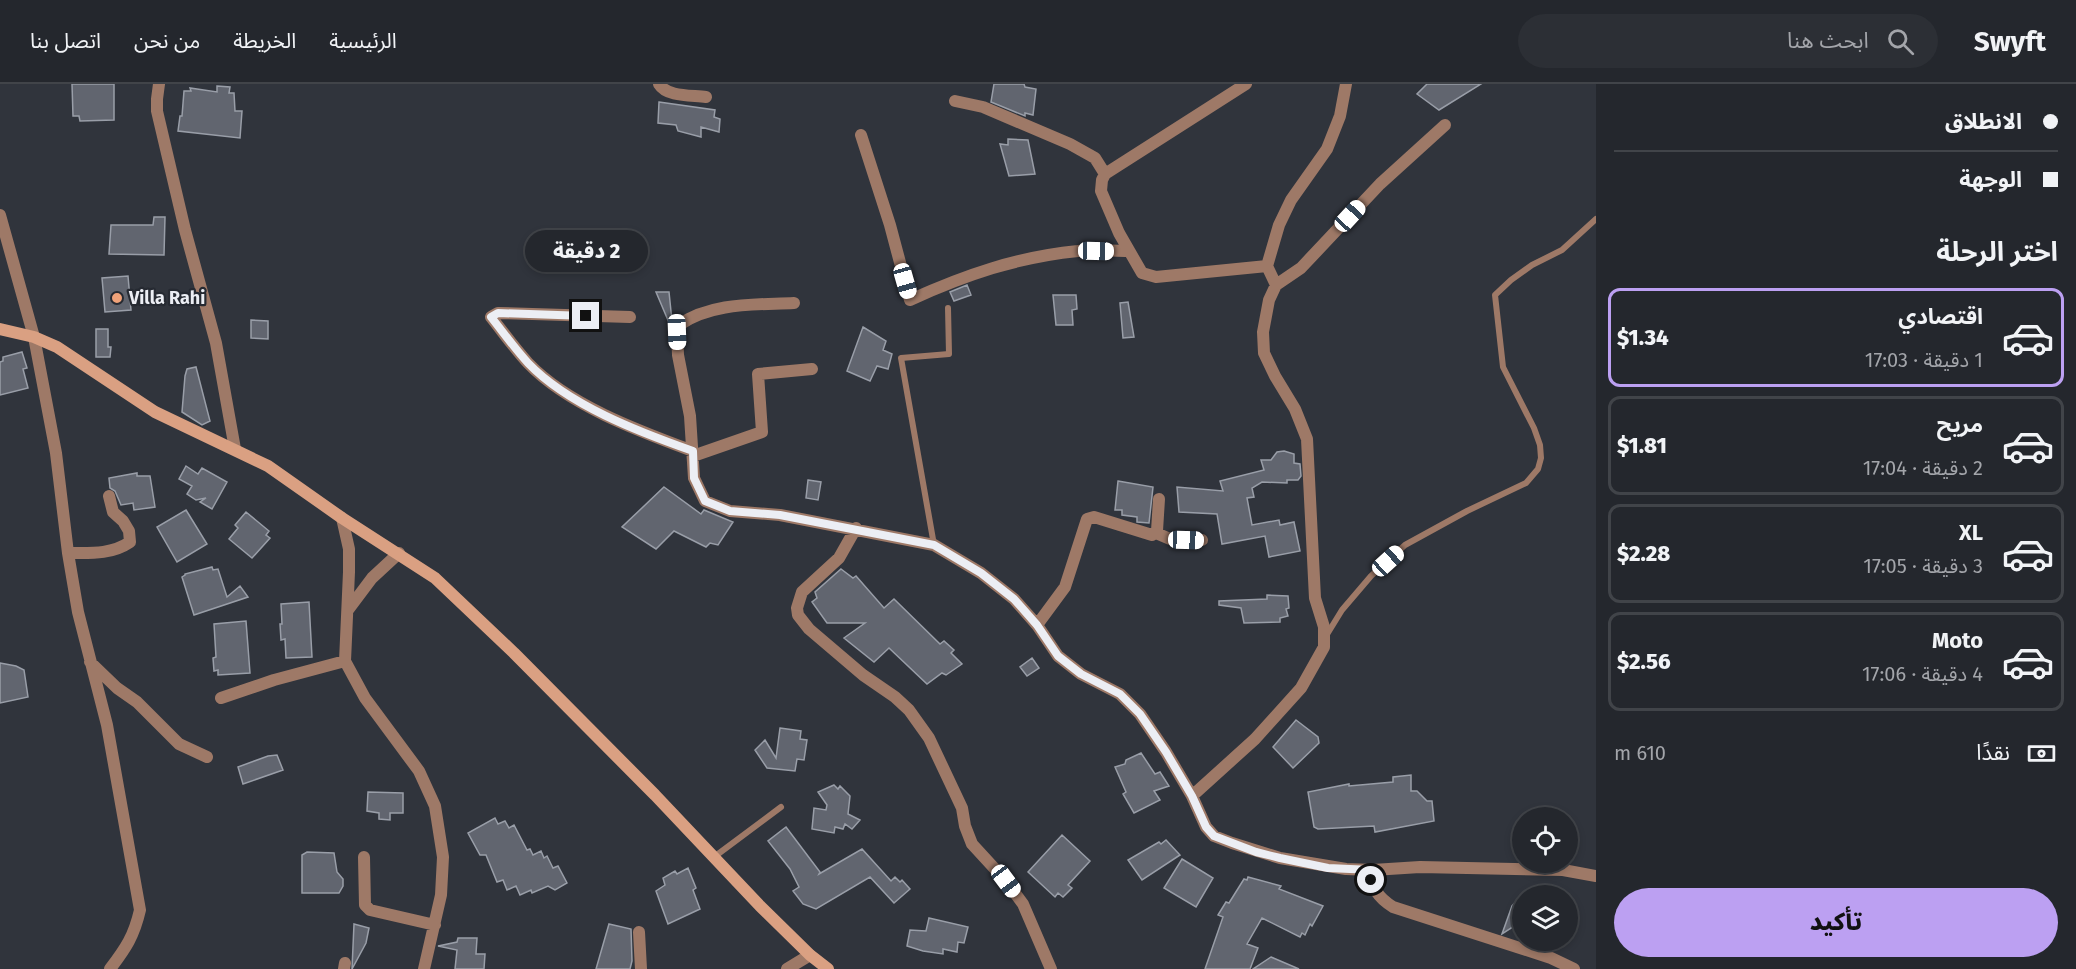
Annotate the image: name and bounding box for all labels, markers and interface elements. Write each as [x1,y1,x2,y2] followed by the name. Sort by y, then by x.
[1518,14,1938,68] search box
[1884,25,1917,58] icon: search
[1974,25,2046,58] text: Swyft
[1787,27,1869,54] text: ابحث هنا
[30,28,101,54] text: اتصل بنا
[134,28,200,54] text: من نحن
[233,28,296,54] text: الخريطة
[329,28,397,54] text: الرئيسية
[1945,108,2022,135] text: الانطلاق
[1959,166,2022,193] text: الوجهة
[1331,197,1369,235] car
[524,229,648,271] callout: 2 دقيقة
[1936,236,2058,268] text: اختر الرحلة
[553,239,620,263] text: 2 دقيقة
[1078,242,1114,260] car
[891,261,919,301] car
[128,287,205,309] place label: Villa Rahi
[110,291,124,305] marker: Villa Rahi
[572,302,599,329] route end
[1898,303,1983,330] text: اقتصادي
[2001,311,2055,365] icon: car
[667,314,687,350] car
[1617,324,1669,351] text: $1.34
[1865,348,1983,372] text: 1 دقيقة · 17:03
[1937,411,1983,438] text: مريح
[2001,419,2055,473] icon: car
[1617,432,1667,459] text: $1.81
[1863,456,1983,480] text: 2 دقيقة · 17:04
[1959,519,1983,546] text: XL
[2001,527,2055,581] icon: car
[1168,530,1204,550] car
[1617,540,1670,567] text: $2.28
[1369,542,1407,580] car
[1863,554,1983,578] text: 3 دقيقة · 17:05
[1932,627,1983,654] text: Moto
[2001,635,2055,689] icon: car
[1617,648,1671,675] text: $2.56
[1862,662,1983,686] text: 4 دقيقة · 17:06
[2025,737,2058,770] icon: cash
[1976,739,2010,766] text: نقدًا
[1614,741,1666,765] text: 610 m
[1512,807,1578,951] map controls
[1512,807,1578,873] button: locate
[988,861,1024,901] car
[1357,866,1384,893] route start
[1512,885,1578,951] button: layers
[1614,888,2058,957] button: تأكيد

